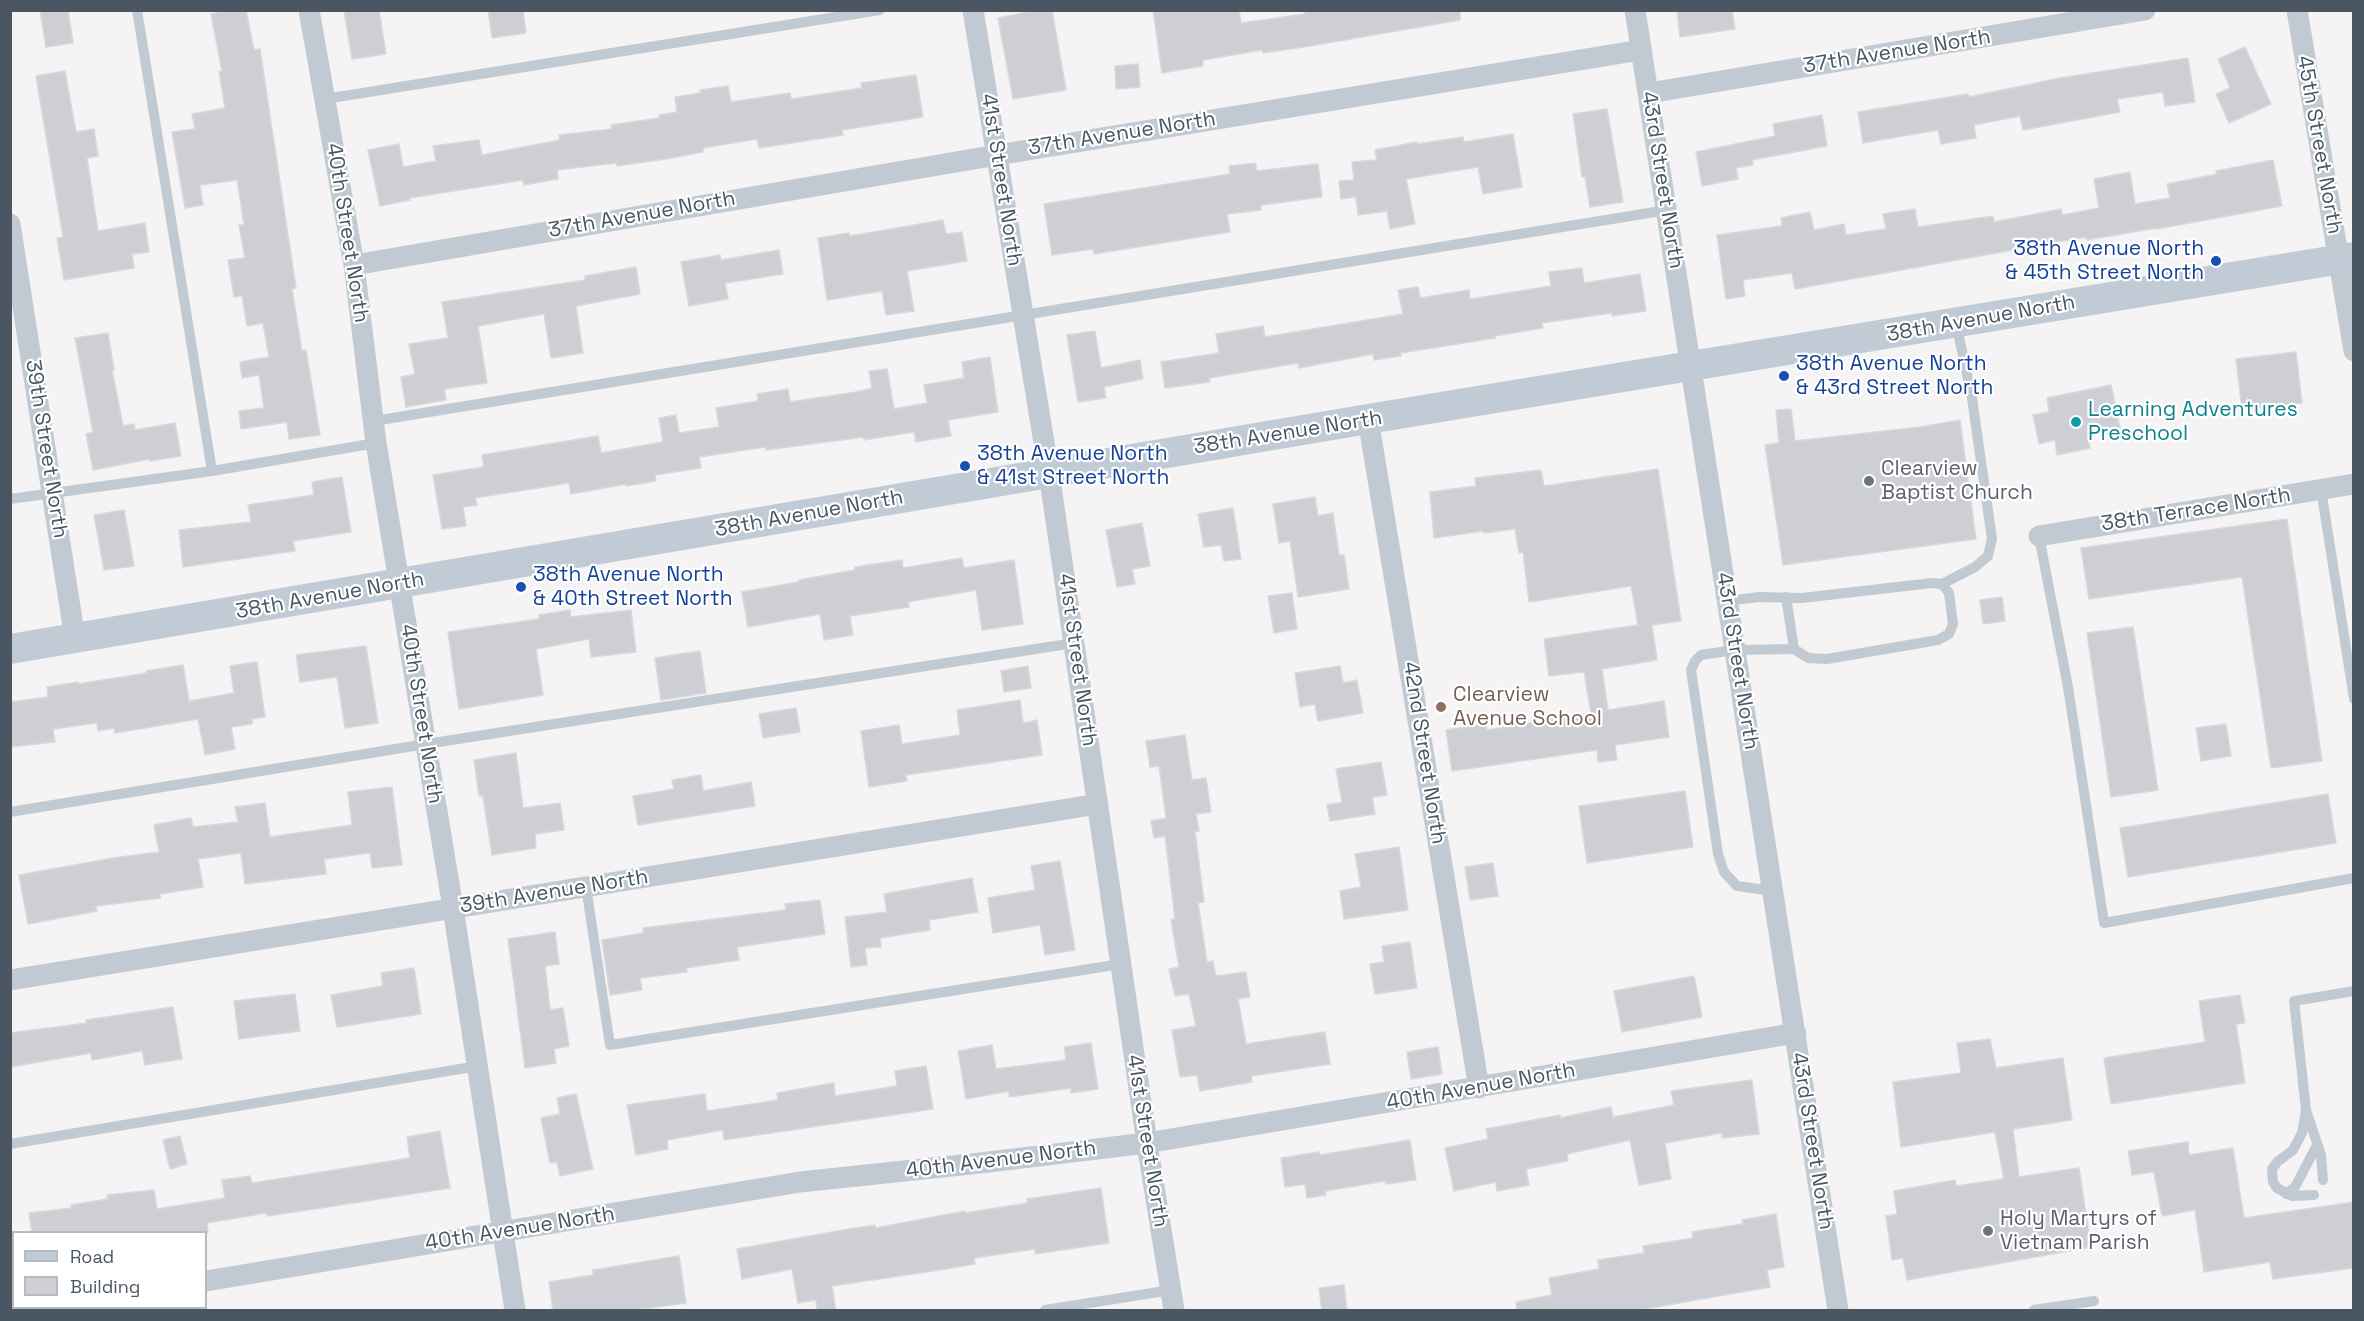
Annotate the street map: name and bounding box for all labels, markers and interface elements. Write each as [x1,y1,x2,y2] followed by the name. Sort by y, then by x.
[1801,25,1993,79] street label: 37th Avenue North
[2291,54,2347,236] street label: 45th Street North
[1636,90,1688,270] street label: 43rd Street North
[975,92,1027,268] street label: 41st Street North
[1026,107,1218,161] street label: 37th Avenue North
[320,141,374,325] street label: 40th Street North
[547,186,737,244] street label: 37th Avenue North
[2005,236,2204,286] place label: 38th Avenue North & 45th Street North
[2209,254,2223,268] marker: 38th Avenue North & 45th Street North
[1885,290,2077,348] street label: 38th Avenue North
[1796,351,1993,401] place label: 38th Avenue North & 43rd Street North
[19,358,73,540] street label: 39th Street North
[1777,369,1791,383] marker: 38th Avenue North & 43rd Street North
[2088,397,2298,447] place label: Learning Adventures Preschool
[1192,406,1384,460] street label: 38th Avenue North
[2069,415,2083,429] marker: Learning Adventures Preschool
[977,441,1169,491] place label: 38th Avenue North & 41st Street North
[1881,456,2033,506] place label: Clearview Baptist Church
[958,459,972,473] marker: 38th Avenue North & 41st Street North
[1862,474,1876,488] marker: Clearview Baptist Church
[2100,483,2292,537] street label: 38th Terrace North
[713,485,905,543] street label: 38th Avenue North
[533,562,733,612] place label: 38th Avenue North & 40th Street North
[234,567,426,625] street label: 38th Avenue North
[1711,571,1763,751] street label: 43rd Street North
[1052,572,1102,748] street label: 41st Street North
[514,580,528,594] marker: 38th Avenue North & 40th Street North
[394,622,448,806] street label: 40th Street North
[1397,660,1451,846] street label: 42nd Street North
[1453,682,1602,732] place label: Clearview Avenue School
[1434,700,1448,714] marker: Clearview Avenue School
[458,865,650,919] street label: 39th Avenue North
[1786,1051,1838,1231] street label: 43rd Street North
[1121,1053,1173,1229] street label: 41st Street North
[1385,1058,1577,1116] street label: 40th Avenue North
[904,1136,1098,1184] street label: 40th Avenue North
[423,1202,617,1256] street label: 40th Avenue North
[2000,1206,2157,1256] place label: Holy Martyrs of Vietnam Parish
[1981,1224,1995,1238] marker: Holy Martyrs of Vietnam Parish
[12,1231,207,1309] legend
[70,1245,114,1268] text: Road
[70,1275,140,1298] text: Building

